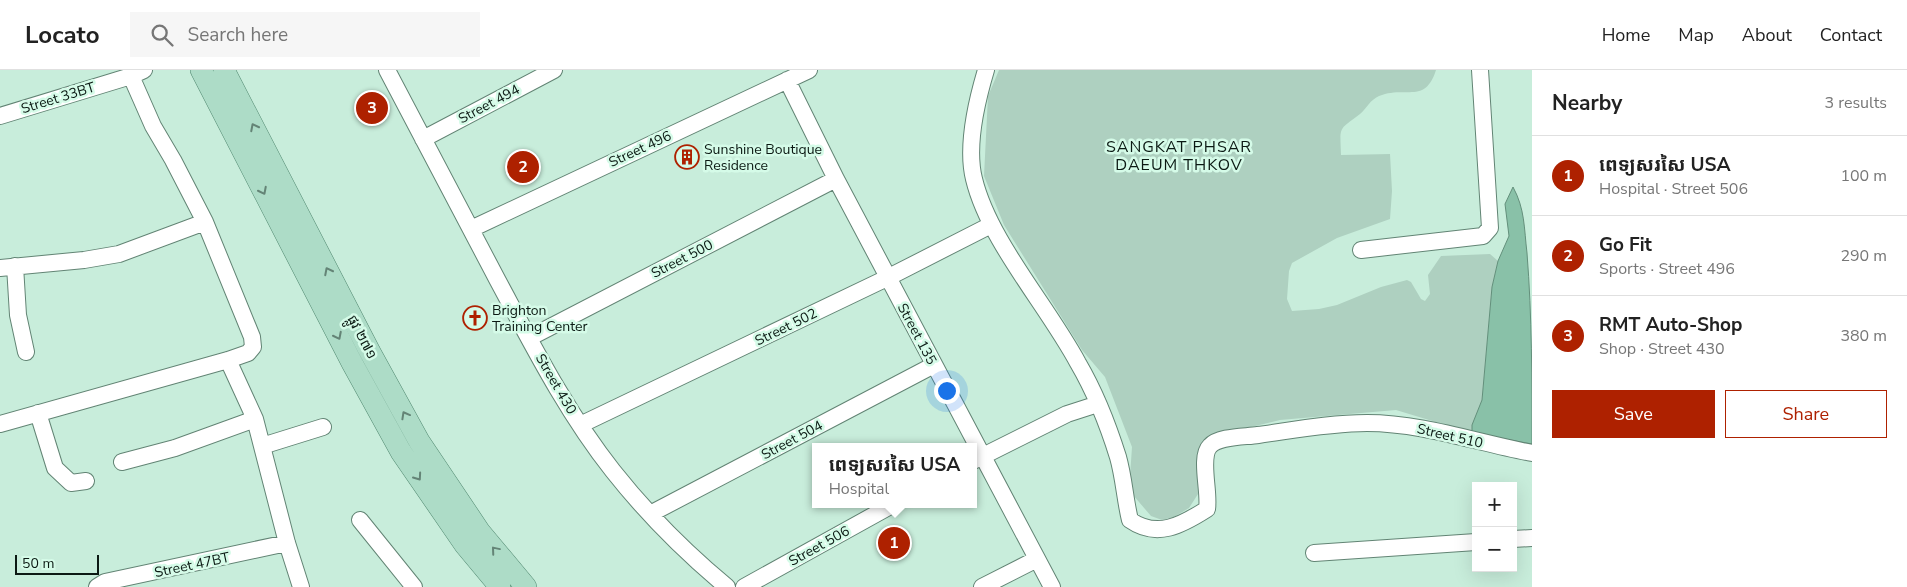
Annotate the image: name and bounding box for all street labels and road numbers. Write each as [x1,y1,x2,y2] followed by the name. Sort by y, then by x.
[19,78,98,118] street label: Street 33BT
[455,80,523,128] street label: Street 494
[606,126,674,172] street label: Street 496
[648,235,716,283] street label: Street 500
[893,300,941,368] street label: Street 135
[752,304,820,350] street label: Street 502
[341,312,382,363] street label: ផ្លូវ ២៧១
[531,350,581,418] street label: Street 430
[758,416,826,464] street label: Street 504
[1415,419,1485,453] street label: Street 510
[785,521,853,571] street label: Street 506
[153,548,232,582] street label: Street 47BT

